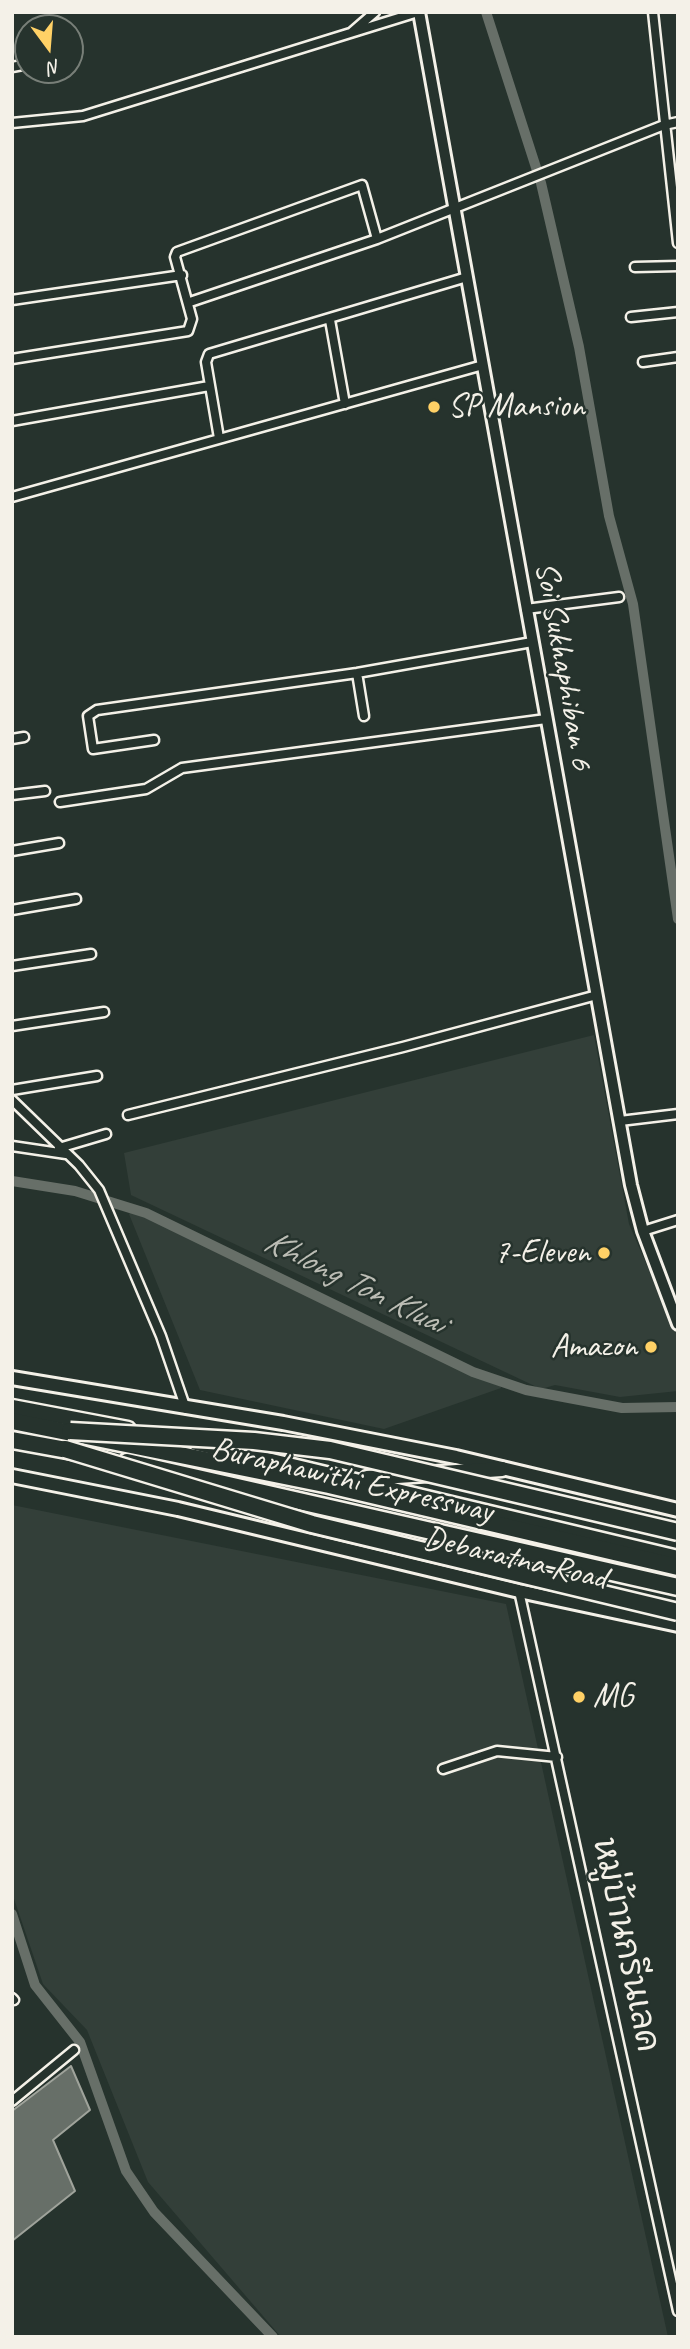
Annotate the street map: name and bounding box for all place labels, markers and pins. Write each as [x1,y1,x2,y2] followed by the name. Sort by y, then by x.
[448,387,585,427] place label: SP Mansion
[426,399,442,415] marker: SP Mansion
[494,1233,590,1273] place label: 7-Eleven
[596,1245,612,1261] marker: 7-Eleven
[551,1327,637,1367] place label: Amazon
[643,1339,659,1355] marker: Amazon
[593,1677,633,1717] place label: MG
[571,1689,587,1705] marker: MG

